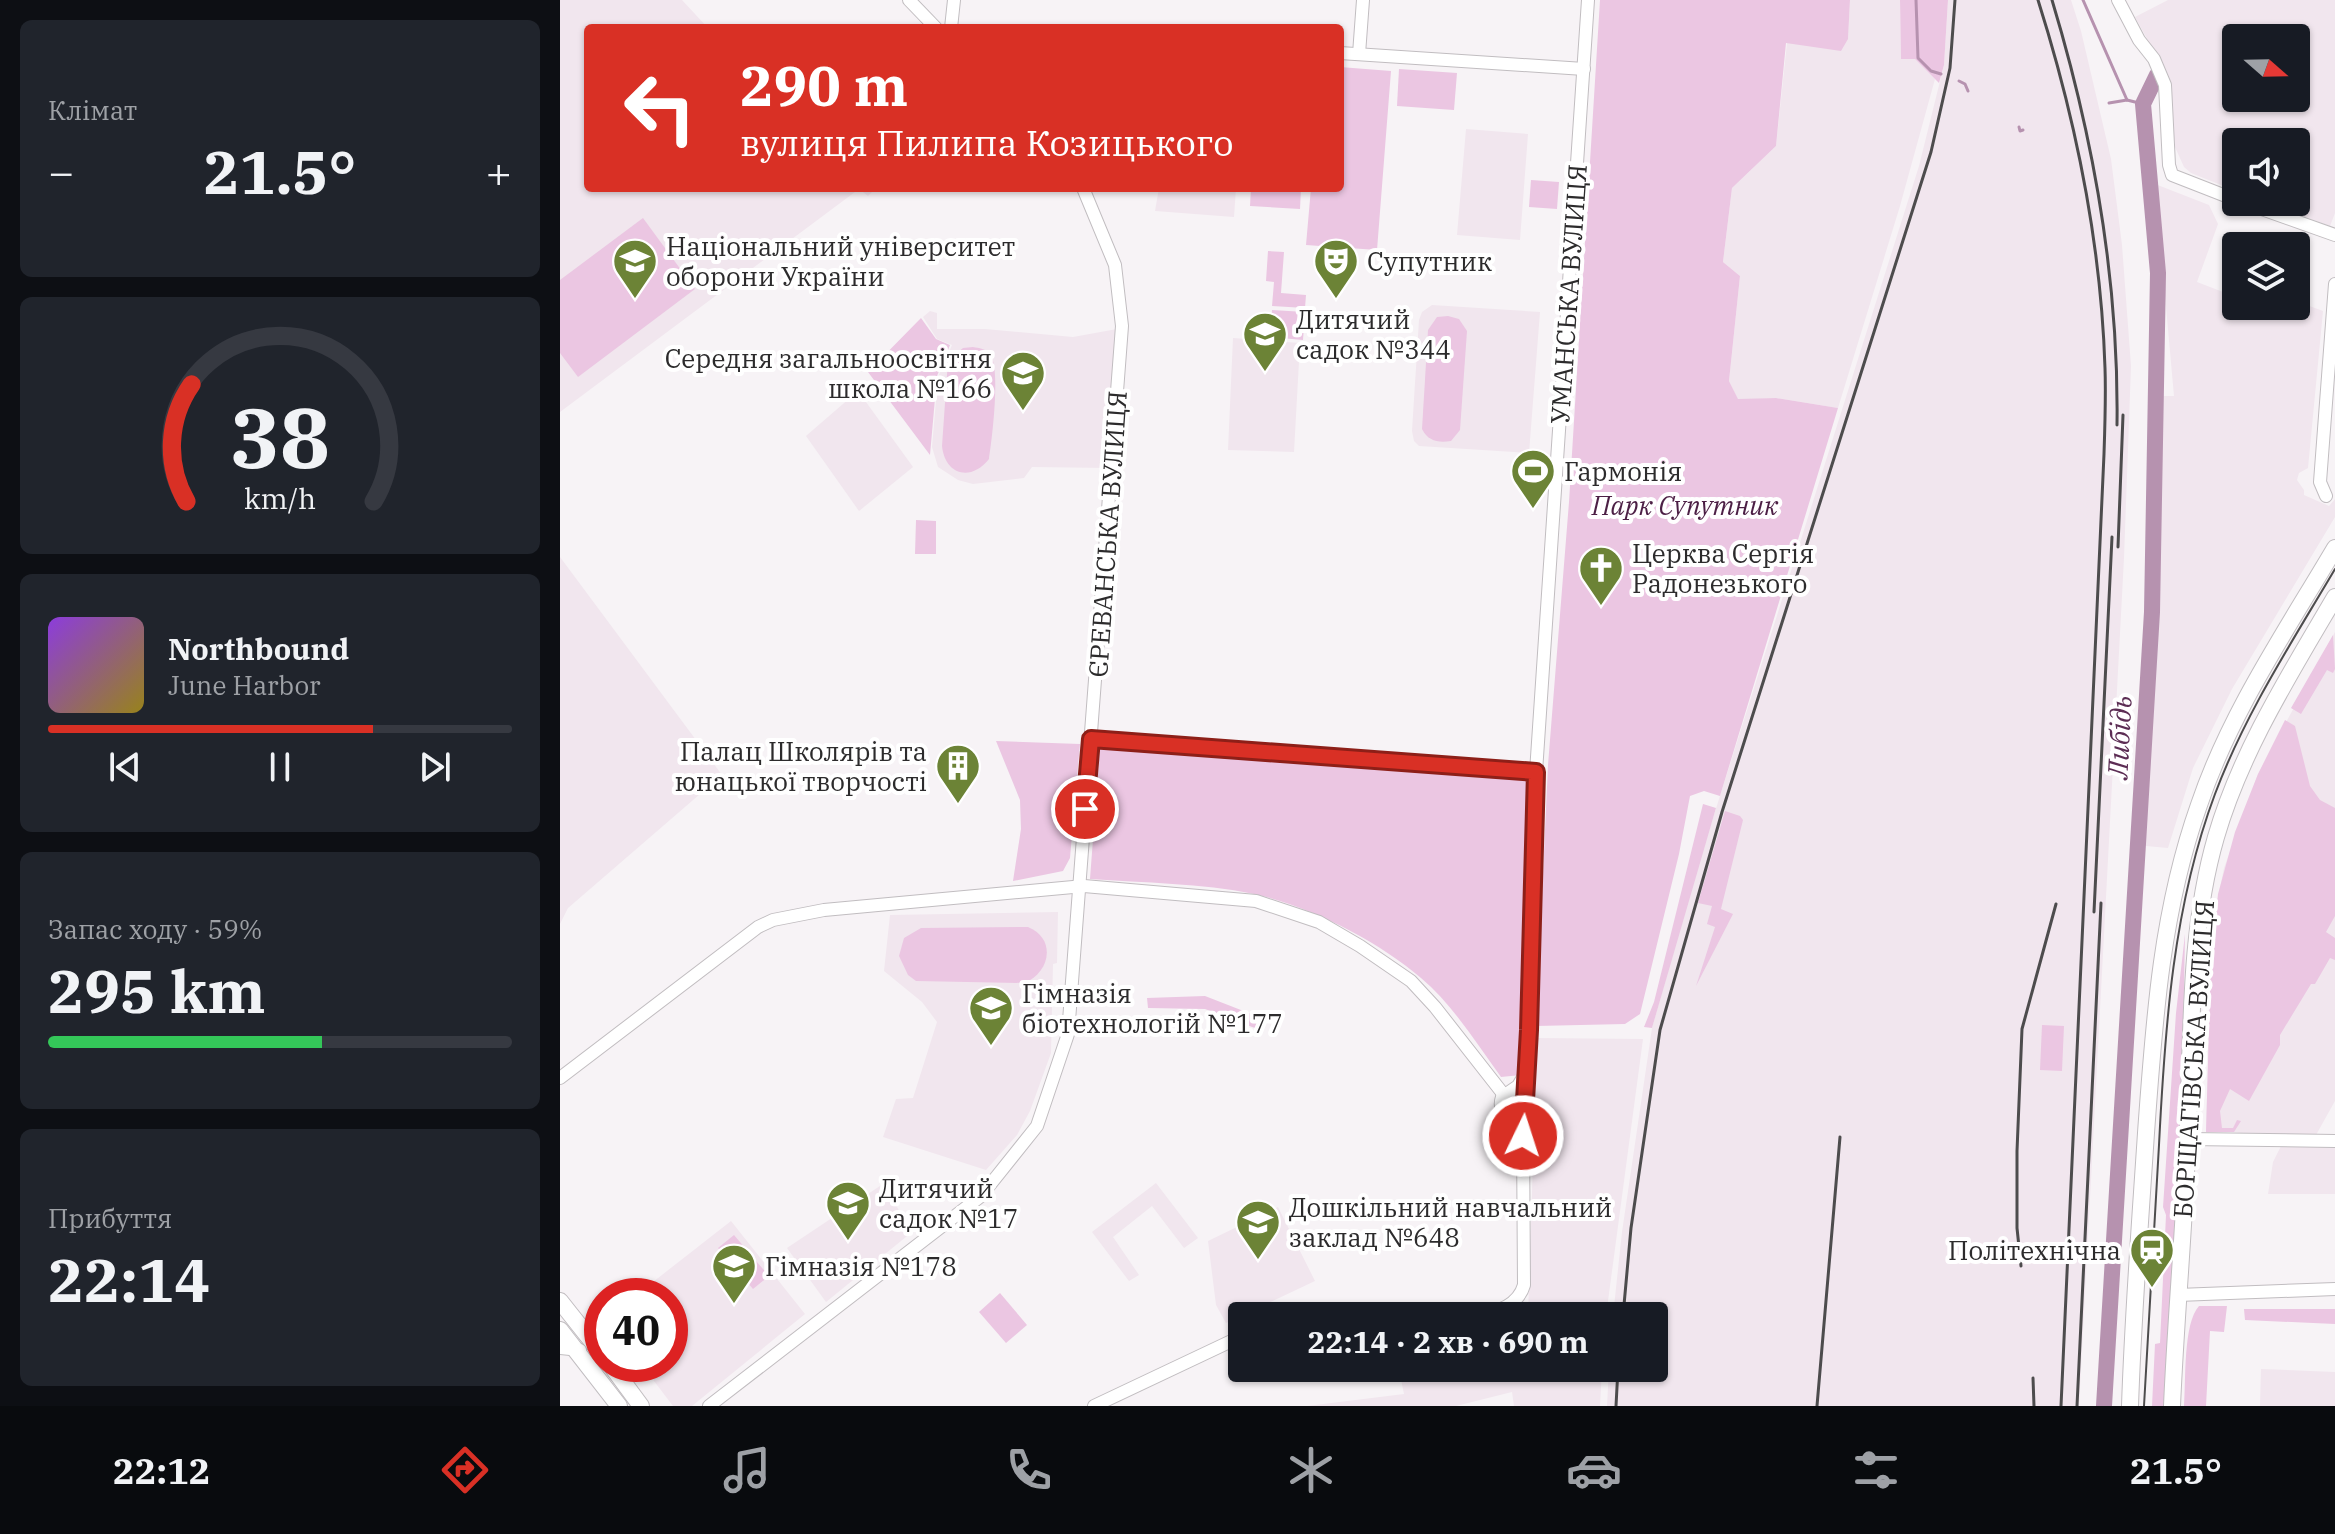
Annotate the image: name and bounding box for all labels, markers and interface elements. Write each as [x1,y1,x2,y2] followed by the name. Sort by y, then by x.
[2222,24,2310,112] north arrow
[2222,24,2310,320] map controls
[740,49,908,121] text: 290 m
[608,56,712,160] icon: left
[48,93,137,127] text: Клімат
[740,119,1234,166] text: вулиця Пилипа Козицького
[2222,128,2310,216] button: sound
[203,132,357,211] text: 21.5°
[48,143,74,200] text: −
[486,143,512,200] text: +
[1542,163,1594,425] street label: УМАНСЬКА ВУЛИЦЯ
[666,229,1015,293] place label: Національний університет оборони України
[2222,232,2310,320] button: layers
[611,237,659,300] school or university icon: Національний університет оборони України
[1312,237,1360,300] theatre icon: Супутник
[1367,244,1492,278] place label: Супутник
[1296,302,1451,366] place label: Дитячий садок №344
[1241,310,1289,373] school or university icon: Дитячий садок №344
[665,341,992,405] place label: Середня загальноосвітня школа №166
[999,349,1047,412] school or university icon: Середня загальноосвітня школа №166
[230,382,330,490] text: 38
[1080,389,1134,679] street label: ЄРЕВАНСЬКА ВУЛИЦЯ
[1509,447,1557,510] sports icon: Гармонія
[1564,454,1682,488] place label: Гармонія
[244,480,316,517] text: km/h
[1591,488,1779,522] park label: Парк Супутник
[1632,536,1814,600] place label: Церква Сергія Радонезького
[1577,544,1625,607] church icon: Церква Сергія Радонезького
[168,629,349,668] text: Northbound
[168,668,321,702] text: June Harbor
[2098,694,2140,782] water label: Либідь
[674,734,927,798] place label: Палац Школярів та юнацької творчості
[934,742,982,805] building icon: Палац Школярів та юнацької творчості
[103,745,147,789] icon: previous
[258,745,302,789] icon: pause
[413,745,457,789] icon: next
[1051,775,1119,843] pin
[1063,787,1107,831] icon: arrive
[2165,899,2221,1219] street label: БОРЩАГІВСЬКА ВУЛИЦЯ
[48,912,263,946] text: Запас ходу · 59%
[48,951,266,1030] text: 295 km
[1022,976,1283,1040] place label: Гімназія біотехнологій №177
[967,984,1015,1047] school or university icon: Гімназія біотехнологій №177
[1481,1094,1565,1178] position arrow
[879,1171,1018,1235] place label: Дитячий садок №17
[824,1179,872,1242] school or university icon: Дитячий садок №17
[1289,1190,1612,1254] place label: Дошкільний навчальний заклад №648
[1234,1198,1282,1261] school or university icon: Дошкільний навчальний заклад №648
[48,1201,172,1235] text: Прибуття
[2128,1226,2176,1289] station icon: Політехнічна
[1948,1233,2121,1267] place label: Політехнічна
[48,1240,210,1319] text: 22:14
[710,1242,758,1305] school or university icon: Гімназія №178
[765,1249,957,1283] place label: Гімназія №178
[584,1278,688,1382] speed limit sign: 40
[1308,1322,1588,1361] text: 22:14 · 2 хв · 690 m
[437,1442,493,1498] icon: directions
[719,1442,775,1498] icon: music
[1001,1442,1057,1498] icon: phone
[1283,1442,1339,1498] icon: climate
[1566,1442,1622,1498] icon: car
[1848,1442,1904,1498] icon: filters
[113,1447,210,1494] text: 22:12
[2130,1447,2222,1494] text: 21.5°

